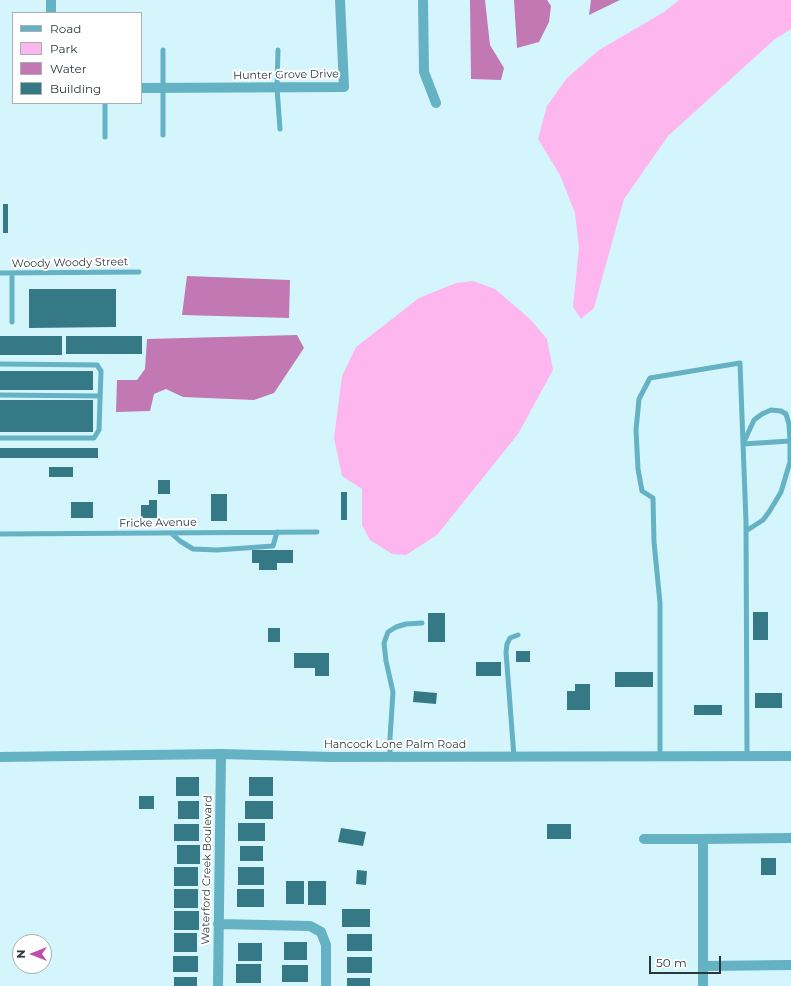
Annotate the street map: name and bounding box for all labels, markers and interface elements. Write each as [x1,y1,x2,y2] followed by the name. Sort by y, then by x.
[12,12,142,104] legend
[50,21,81,36] text: Road
[50,41,77,56] text: Park
[50,61,86,76] text: Water
[233,67,339,83] street label: Hunter Grove Drive
[50,81,101,96] text: Building
[12,255,128,271] street label: Woody Woody Street
[119,516,197,530] street label: Fricke Avenue
[324,738,466,752] street label: Hancock Lone Palm Road
[199,795,215,945] street label: Waterford Creek Boulevard
[12,934,52,974] north arrow
[651,948,723,974] scale bar
[14,950,28,958] text: N
[656,955,687,970] text: 50 m

